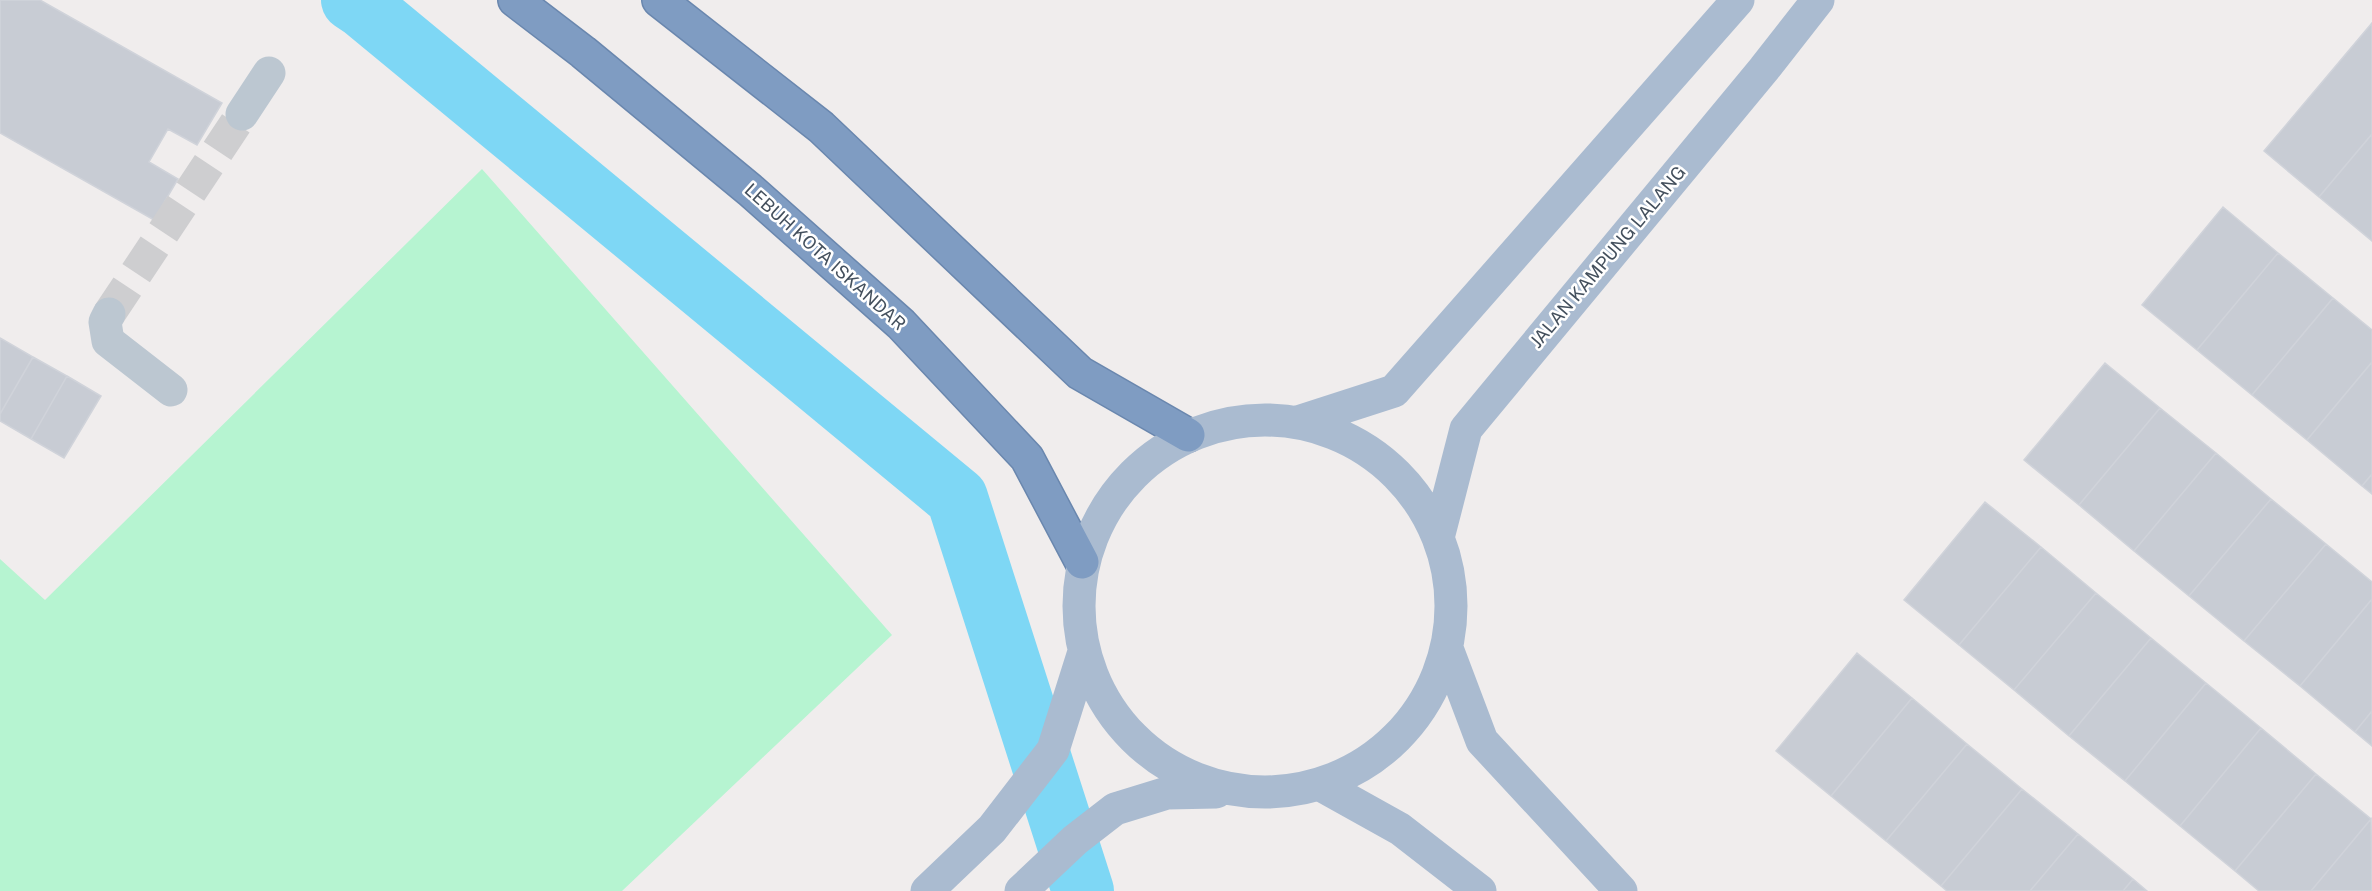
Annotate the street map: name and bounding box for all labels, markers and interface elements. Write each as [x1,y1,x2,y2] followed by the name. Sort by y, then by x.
[1525,162,1690,352] street label: JALAN KAMPUNG LALANG
[741,179,910,334] street label: LEBUH KOTA ISKANDAR

